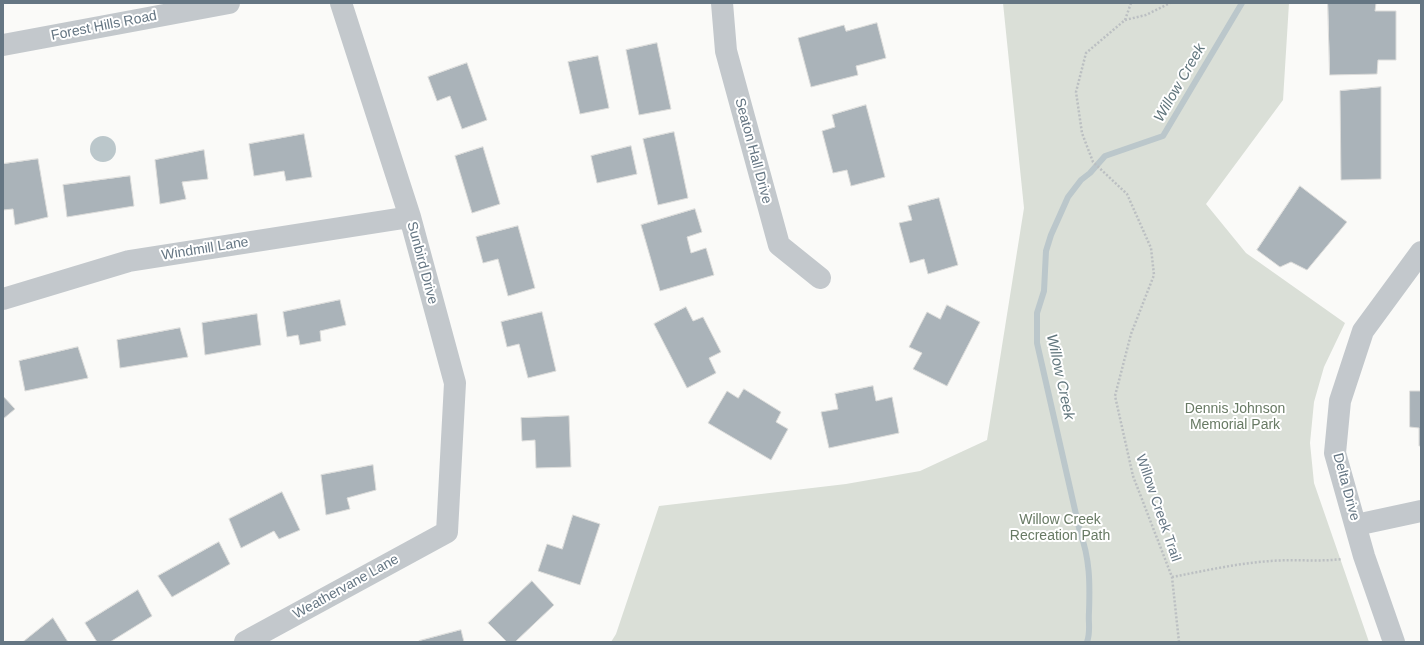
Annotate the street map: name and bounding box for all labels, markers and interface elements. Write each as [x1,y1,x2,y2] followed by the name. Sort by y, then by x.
[50,8,158,44] street label: Forest Hills Road
[1150,41,1210,125] water label: Willow Creek
[731,96,775,206] street label: Seaton Hall Drive
[403,220,441,306] street label: Sunbird Drive
[160,234,250,264] street label: Windmill Lane
[1042,332,1078,422] water label: Willow Creek
[1185,401,1285,434] park label: Dennis Johnson Memorial Park
[1329,451,1363,523] street label: Delta Drive
[1132,452,1184,564] street label: Willow Creek Trail
[1010,512,1110,544] park label: Willow Creek Recreation Path
[290,551,402,623] street label: Weathervane Lane

